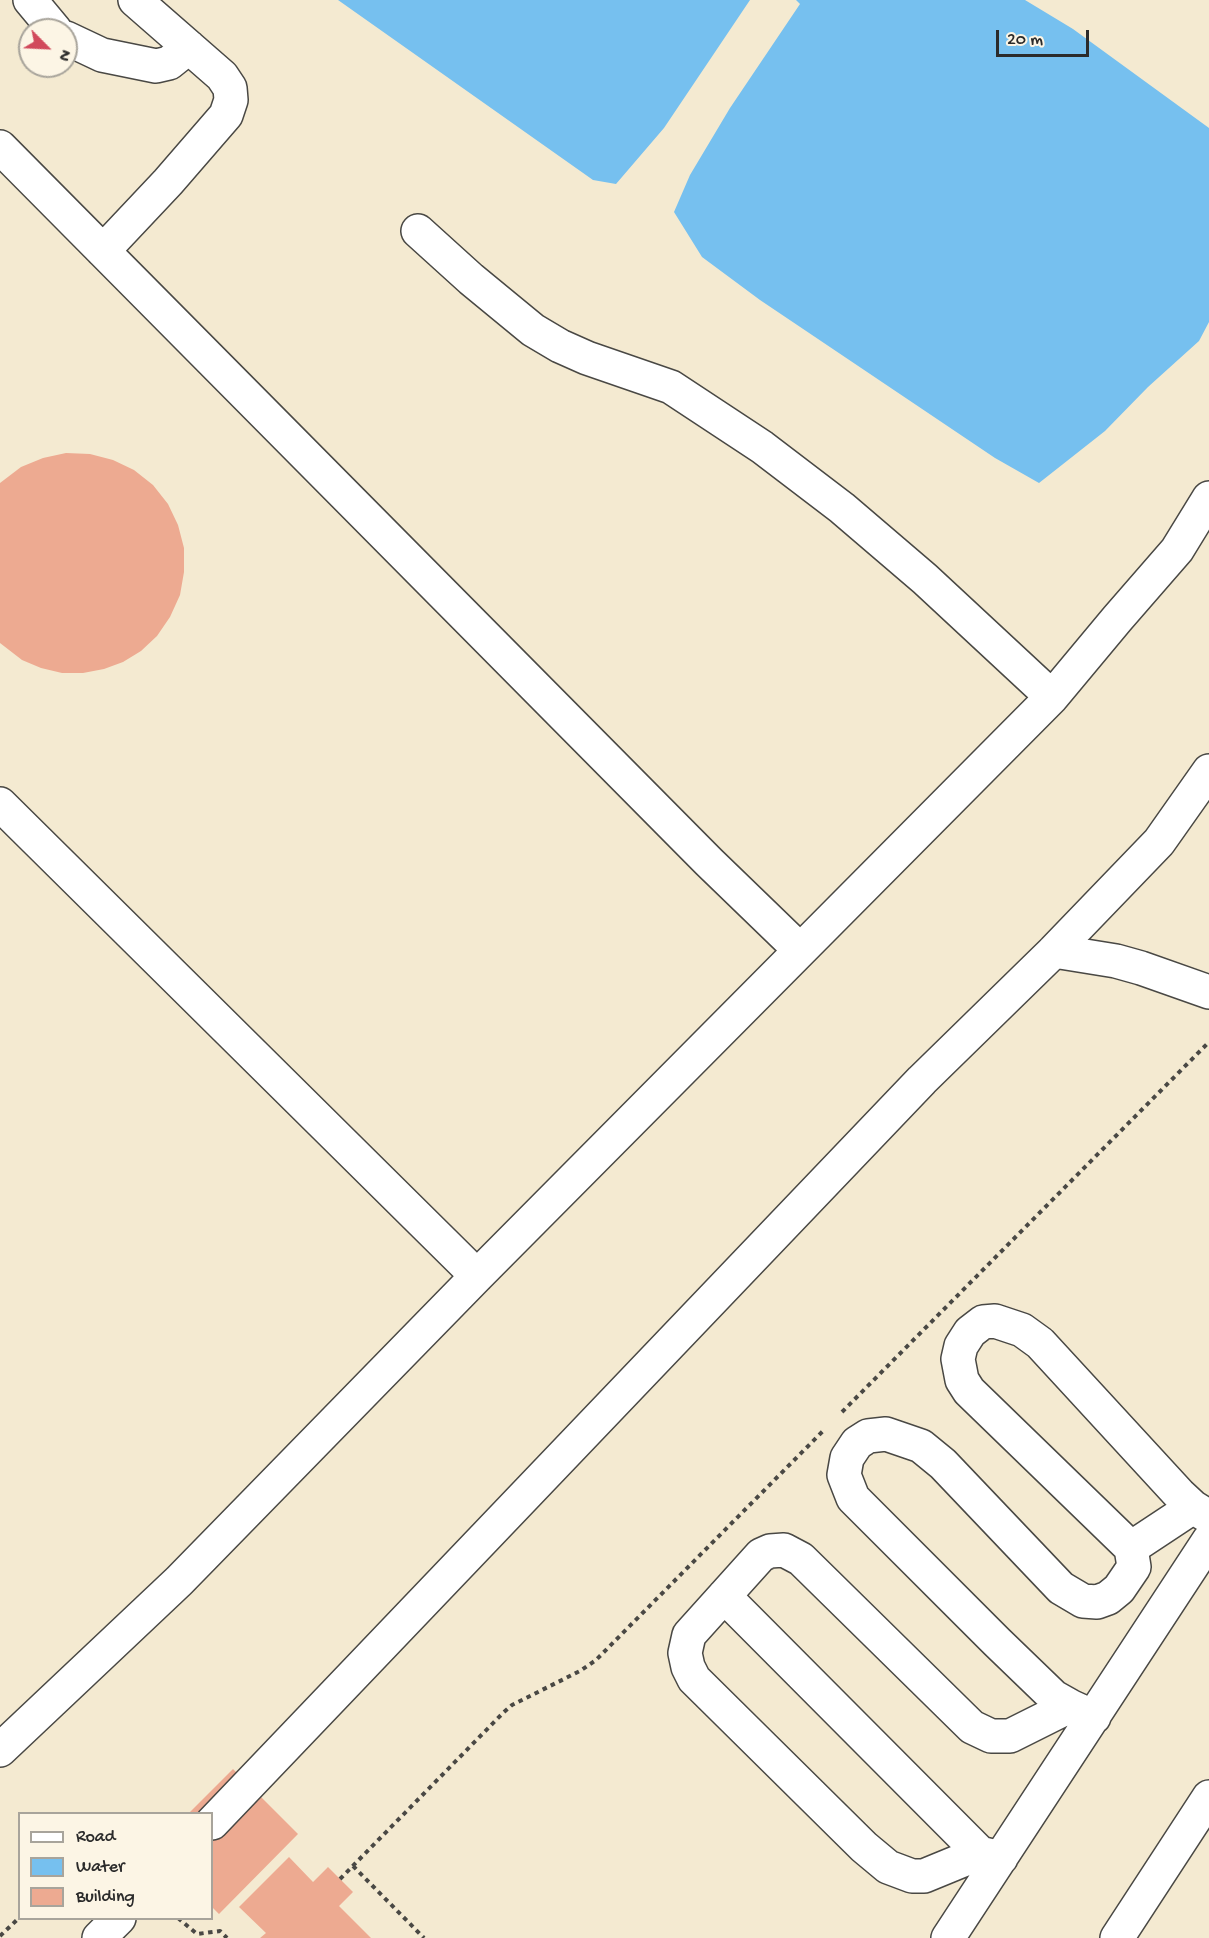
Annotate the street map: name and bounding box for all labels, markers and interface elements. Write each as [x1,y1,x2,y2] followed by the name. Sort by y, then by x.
[18,18,78,78] north arrow
[999,18,1092,56] scale bar
[1007,30,1043,51] text: 20 m
[52,46,74,63] text: N
[18,1812,213,1920] legend
[76,1827,115,1848] text: Road
[76,1857,124,1878] text: Water
[76,1887,135,1908] text: Building

